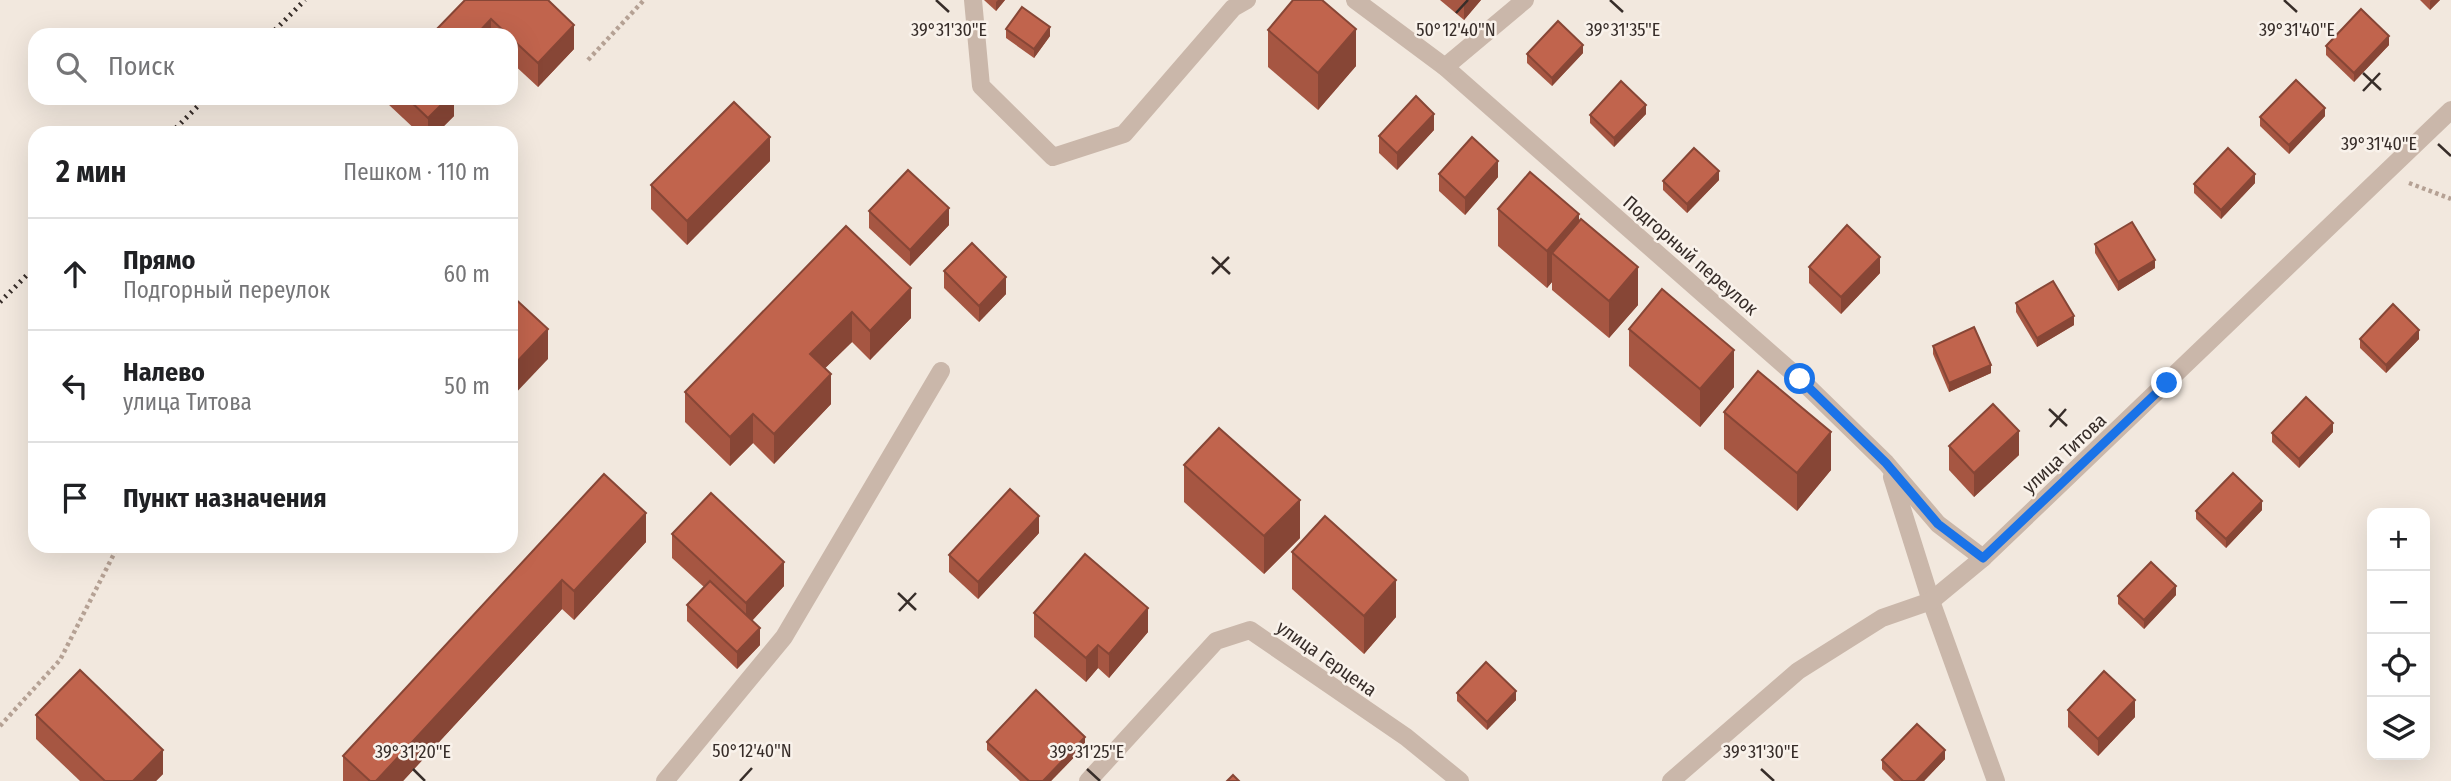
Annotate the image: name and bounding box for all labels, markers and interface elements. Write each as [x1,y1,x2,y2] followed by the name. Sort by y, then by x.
[911,19,987,41] text: 39°31'30"E
[1416,19,1496,41] text: 50°12'40"N
[1586,19,1660,41] text: 39°31'35"E
[2259,19,2335,41] text: 39°31'40"E
[28,28,518,105] search box
[52,48,90,86] icon: search
[108,51,175,82] text: Поиск
[2341,133,2417,155] text: 39°31'40"E
[56,154,127,190] text: 2 мин
[343,158,490,186] text: Пешком · 110 m
[1619,191,1763,320] street label: Подгорный переулок
[123,245,195,276] text: Прямо
[56,255,94,293] icon: ahead
[444,260,490,288] text: 60 m
[123,276,330,304] text: Подгорный переулок
[123,357,205,388] text: Налево
[1784,363,1815,394] route start
[56,367,94,405] icon: left
[2151,367,2182,398] route end
[444,372,490,400] text: 50 m
[123,388,252,416] text: улица Титова
[2018,409,2111,498] street label: улица Титова
[56,479,94,517] icon: arrive
[123,483,327,514] text: Пункт назначения
[2367,508,2430,760] map controls
[2367,508,2430,571] button: +
[2367,571,2430,634] button: −
[1272,615,1381,701] street label: улица Герцена
[2367,634,2430,697] button: locate
[2367,697,2430,760] button: layers
[712,740,792,762] text: 50°12'40"N
[375,741,451,763] text: 39°31'20"E
[1050,741,1124,763] text: 39°31'25"E
[1723,741,1799,763] text: 39°31'30"E

